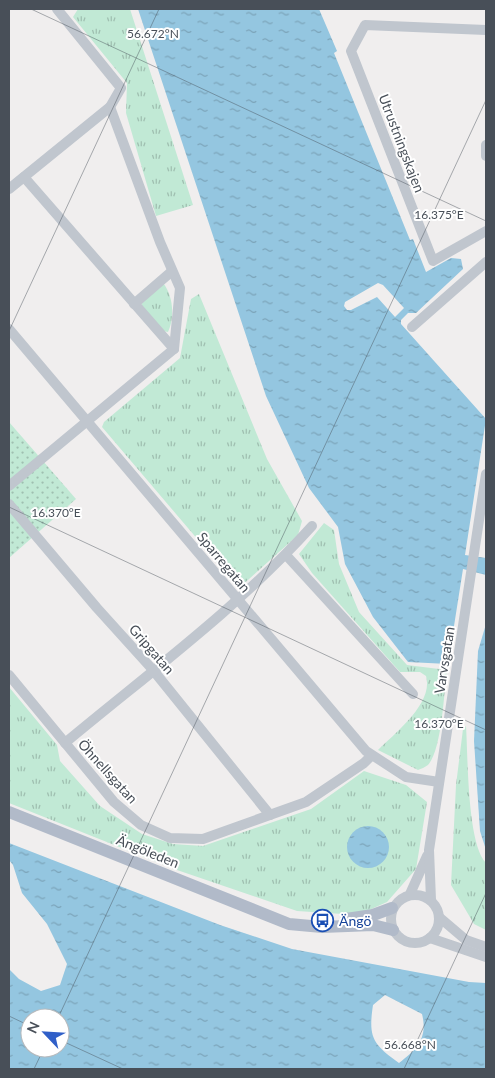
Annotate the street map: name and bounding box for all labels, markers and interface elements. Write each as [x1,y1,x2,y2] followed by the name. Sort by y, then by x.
[127,26,179,41] text: 56.672°N
[375,91,429,195] street label: Utrustningskajen
[414,207,464,222] text: 16.375°E
[31,505,81,520] text: 16.370°E
[194,528,254,596] street label: Sparregatan
[126,621,178,677] street label: Gripgatan
[430,625,458,695] street label: Varvsgatan
[414,716,464,731] text: 16.370°E
[75,735,141,807] street label: Öhnellsgatan
[114,831,182,871] street label: Ängöleden
[311,908,335,932] bus stop icon: Ängö
[339,912,371,929] place label: Ängö
[20,1008,70,1058] north arrow
[23,1019,43,1036] text: N
[384,1037,436,1052] text: 56.668°N

